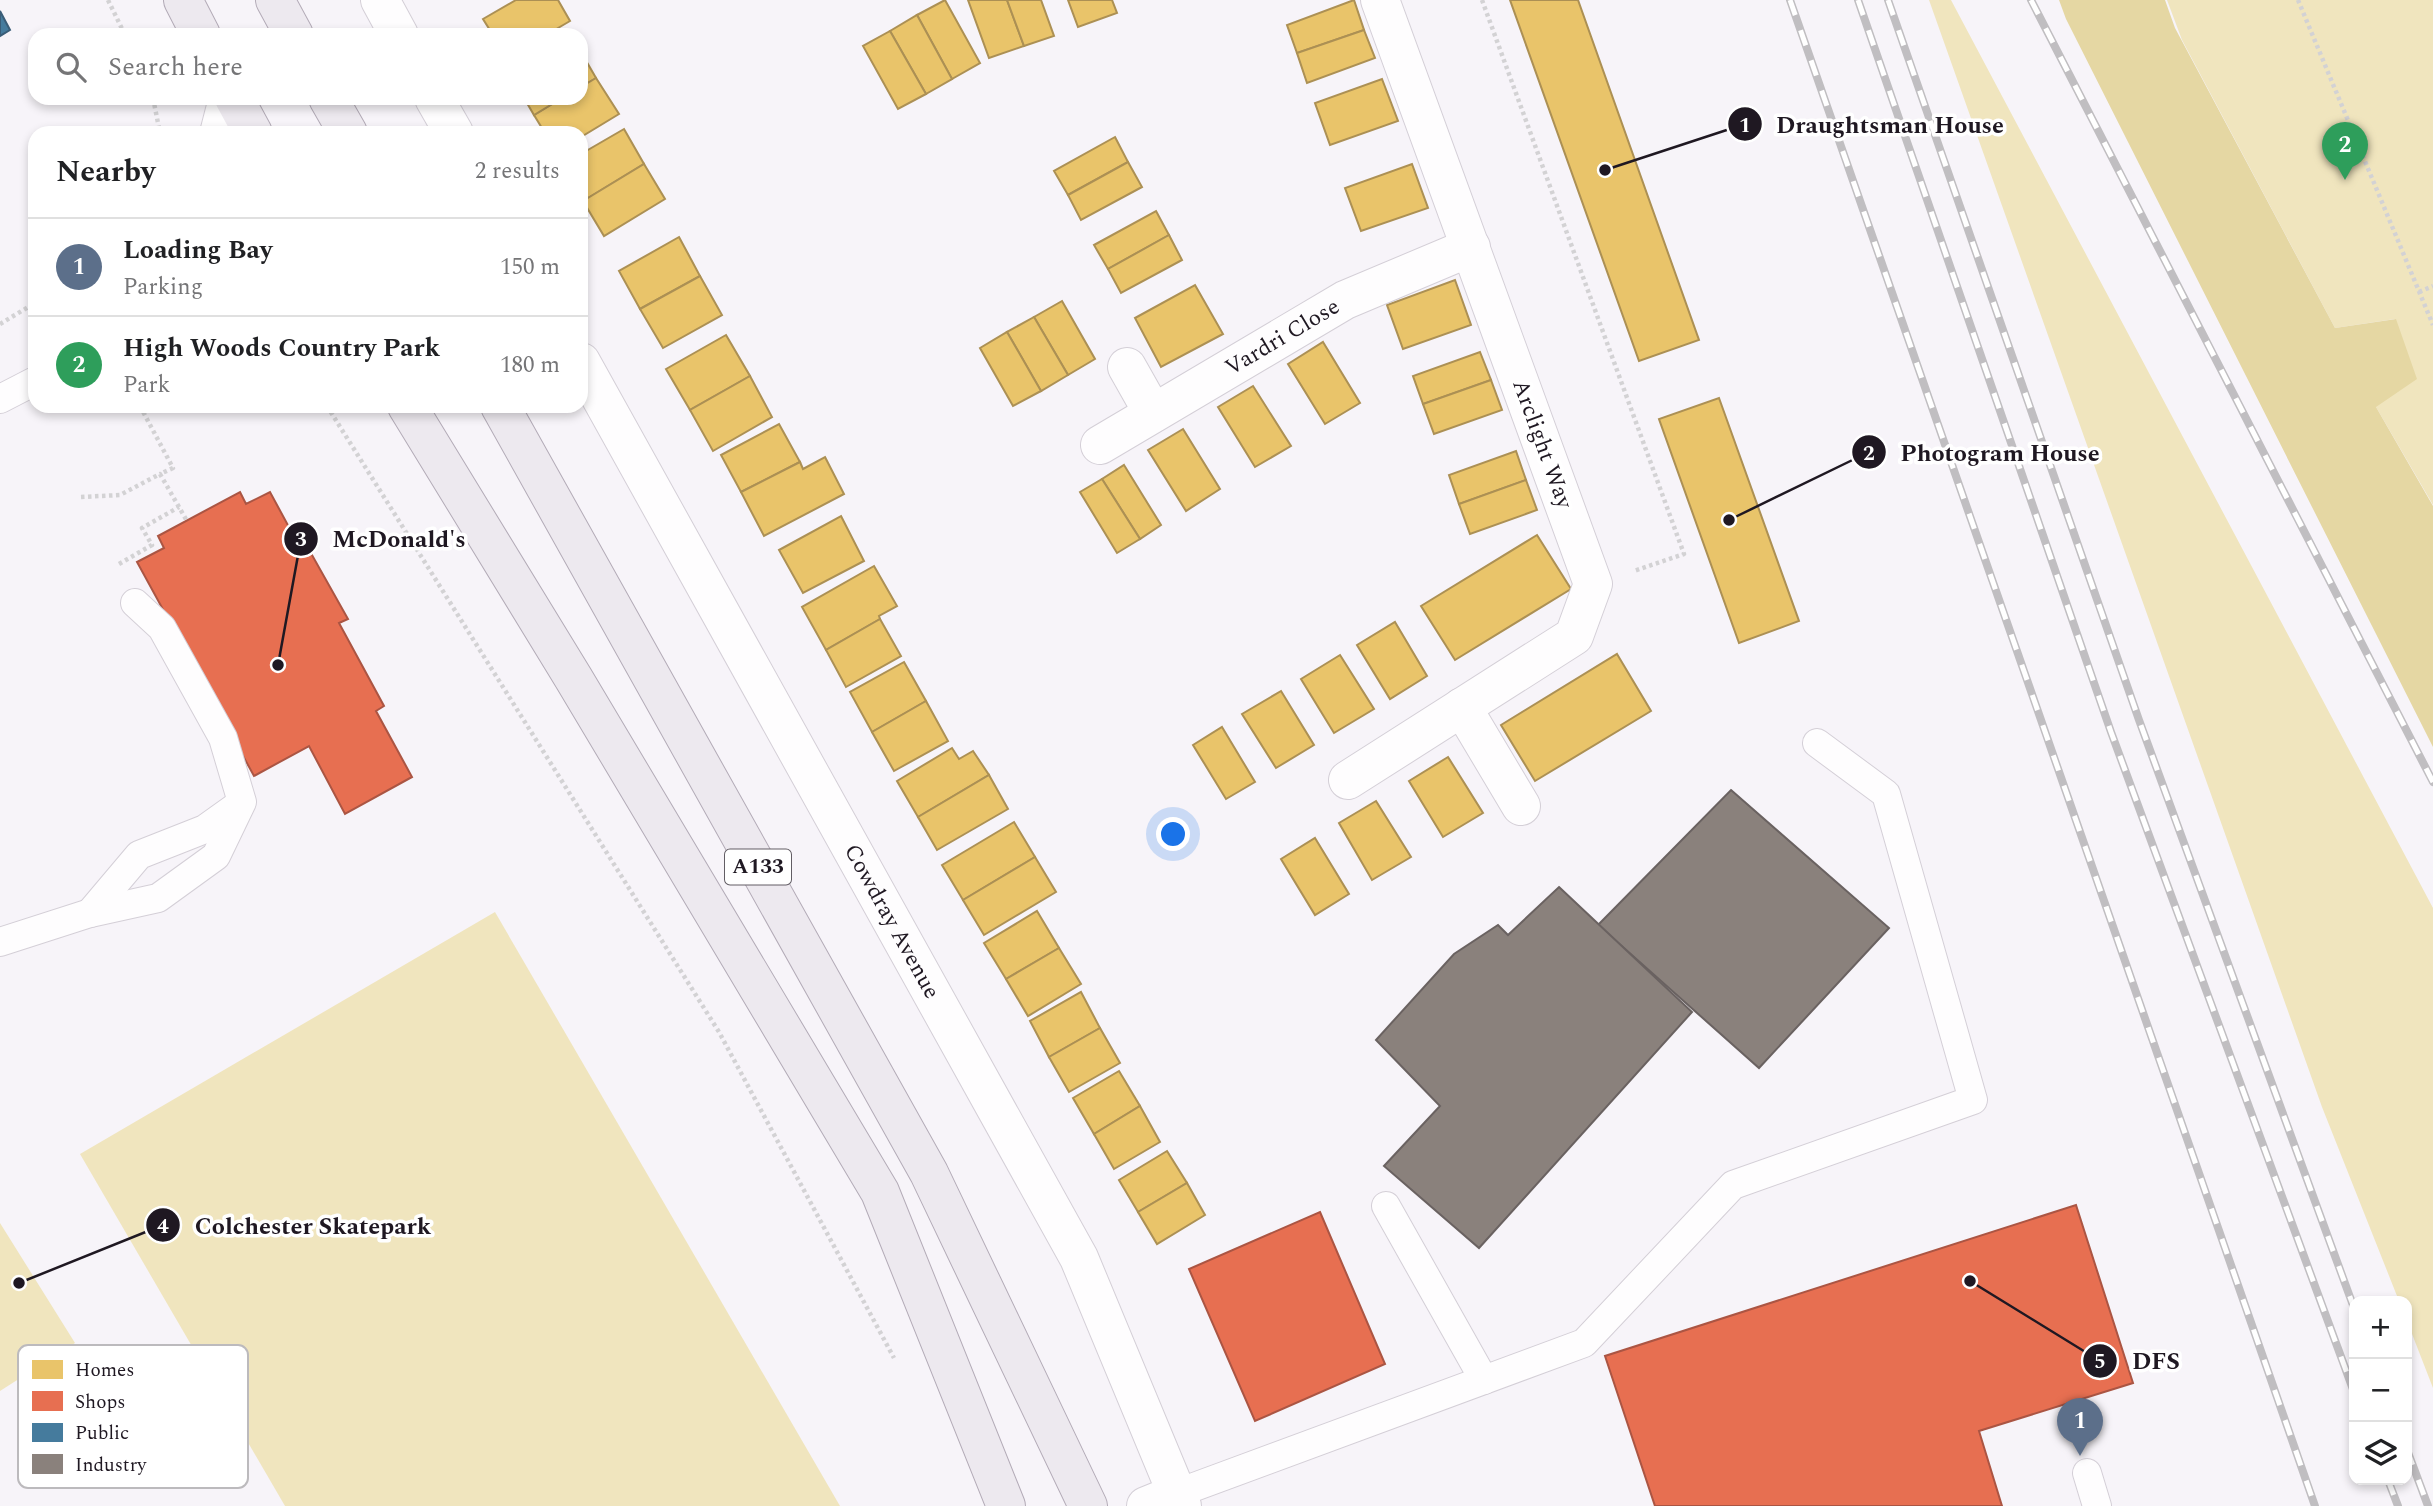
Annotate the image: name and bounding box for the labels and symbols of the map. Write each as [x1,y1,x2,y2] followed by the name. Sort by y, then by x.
[1727,102,2018,147] callout: Draughtsman House
[1776,108,2004,144] text: Draughtsman House
[1739,110,1751,142] text: 1
[2322,122,2368,180] pin: 2
[1218,289,1347,385] street label: Vardri Close
[1502,374,1582,514] street label: Arclight Way
[1851,430,2114,475] callout: Photogram House
[1900,436,2100,472] text: Photogram House
[1863,438,1875,470] text: 2
[284,517,480,562] callout: McDonald's
[332,522,466,558] text: McDonald's
[295,524,307,556] text: 3
[1156,817,1190,851] your location
[835,837,949,1005] street label: Cowdray Avenue
[725,850,791,884] road number: A133
[145,1203,445,1248] callout: Colchester Skatepark
[195,1209,432,1245] text: Colchester Skatepark
[157,1211,169,1243] text: 4
[2083,1338,2194,1383] callout: DFS
[2132,1344,2180,1380] text: DFS
[18,1345,248,1488] legend
[2094,1346,2106,1378] text: 5
[75,1356,134,1385] text: Homes
[75,1388,125,1417] text: Shops
[2057,1398,2103,1456] pin: 1
[75,1419,129,1448] text: Public
[75,1451,147,1480] text: Industry

